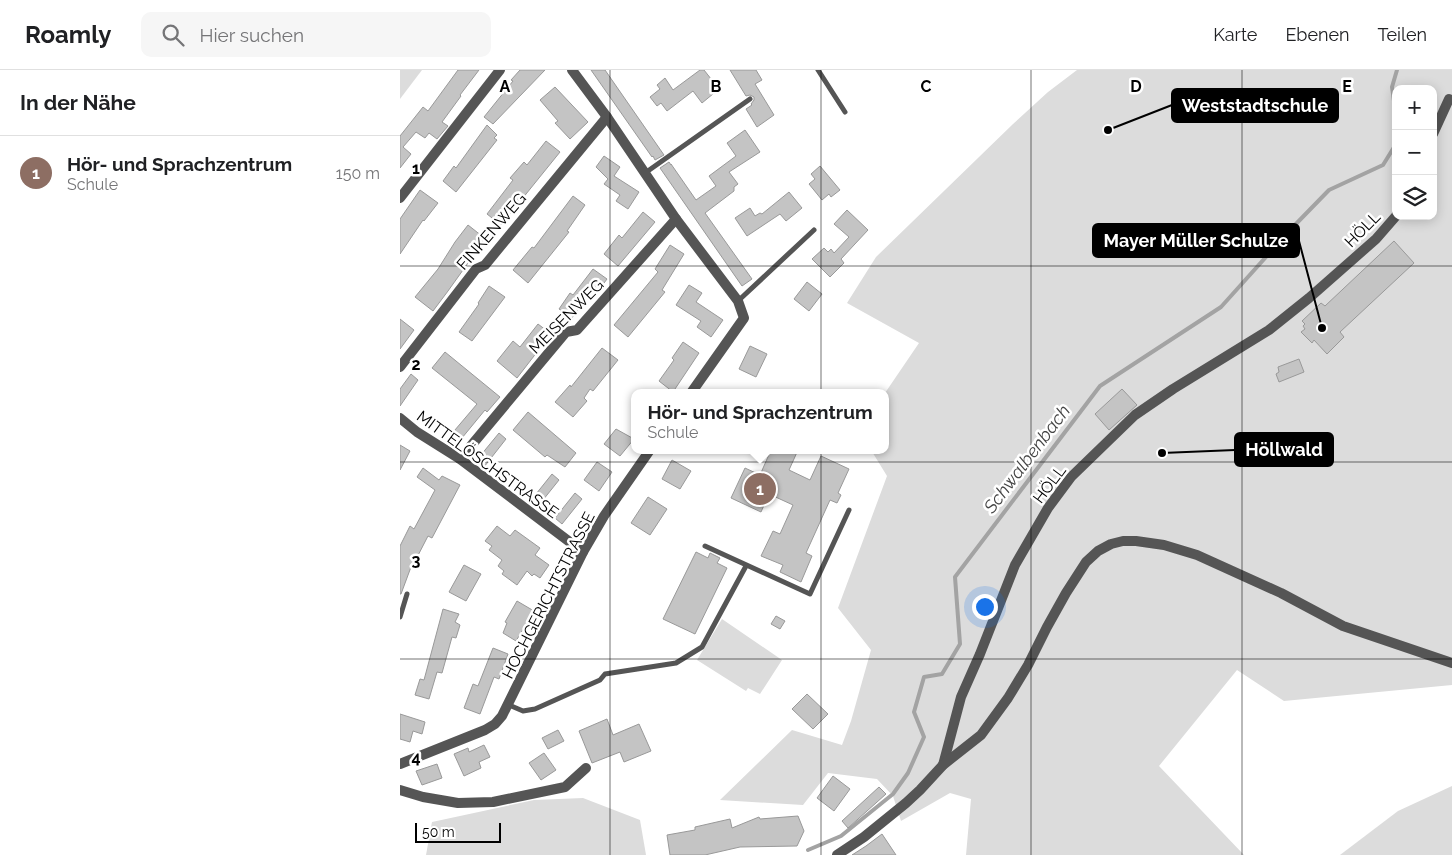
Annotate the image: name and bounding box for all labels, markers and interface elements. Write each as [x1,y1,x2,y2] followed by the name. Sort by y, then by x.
[141,12,491,57] search box
[25,20,111,49] text: Roamly
[159,21,187,49] icon: search
[199,24,304,46] text: Hier suchen
[1213,24,1257,45] text: Karte
[1285,24,1350,45] text: Ebenen
[1378,24,1427,45] text: Teilen
[500,77,511,96] text: A
[711,77,722,96] text: B
[921,77,932,96] text: C
[1130,77,1142,96] text: D
[1342,77,1352,96] text: E
[1392,85,1437,220] map controls
[1392,85,1437,130] button: +
[1172,89,1338,122] callout: Weststadtschule
[20,90,136,115] text: In der Nähe
[1182,95,1328,116] text: Weststadtschule
[1392,130,1437,175] button: −
[67,153,292,175] text: Hör- und Sprachzentrum
[412,159,420,178] text: 1
[32,164,40,183] text: 1
[336,164,380,183] text: 150 m
[67,175,118,194] text: Schule
[1392,175,1437,220] button: layers
[453,189,530,274] street label: FINKENWEG
[1340,206,1385,251] street label: HÖLL
[1093,224,1299,257] callout: Mayer Müller Schulze
[1104,230,1289,251] text: Mayer Müller Schulze
[525,275,607,357] street label: MEISENWEG
[411,355,421,374] text: 2
[631,389,889,454] popup
[978,400,1074,518] water label: Schwalbenbach
[647,401,873,423] text: Hör- und Sprachzentrum
[413,406,563,522] street label: MITTELÖSCHSTRASSE
[647,423,699,442] text: Schule
[1235,433,1333,466] callout: Höllwald
[1245,439,1323,460] text: Höllwald
[1028,460,1070,507] street label: HÖLL
[744,470,776,508] pin: 1
[498,509,599,682] street label: HOCHGERICHTSTRASSE
[412,551,421,570] text: 3
[972,594,998,620] your location
[411,748,421,767] text: 4
[415,820,501,843] scale bar
[422,824,455,840] text: 50 m

